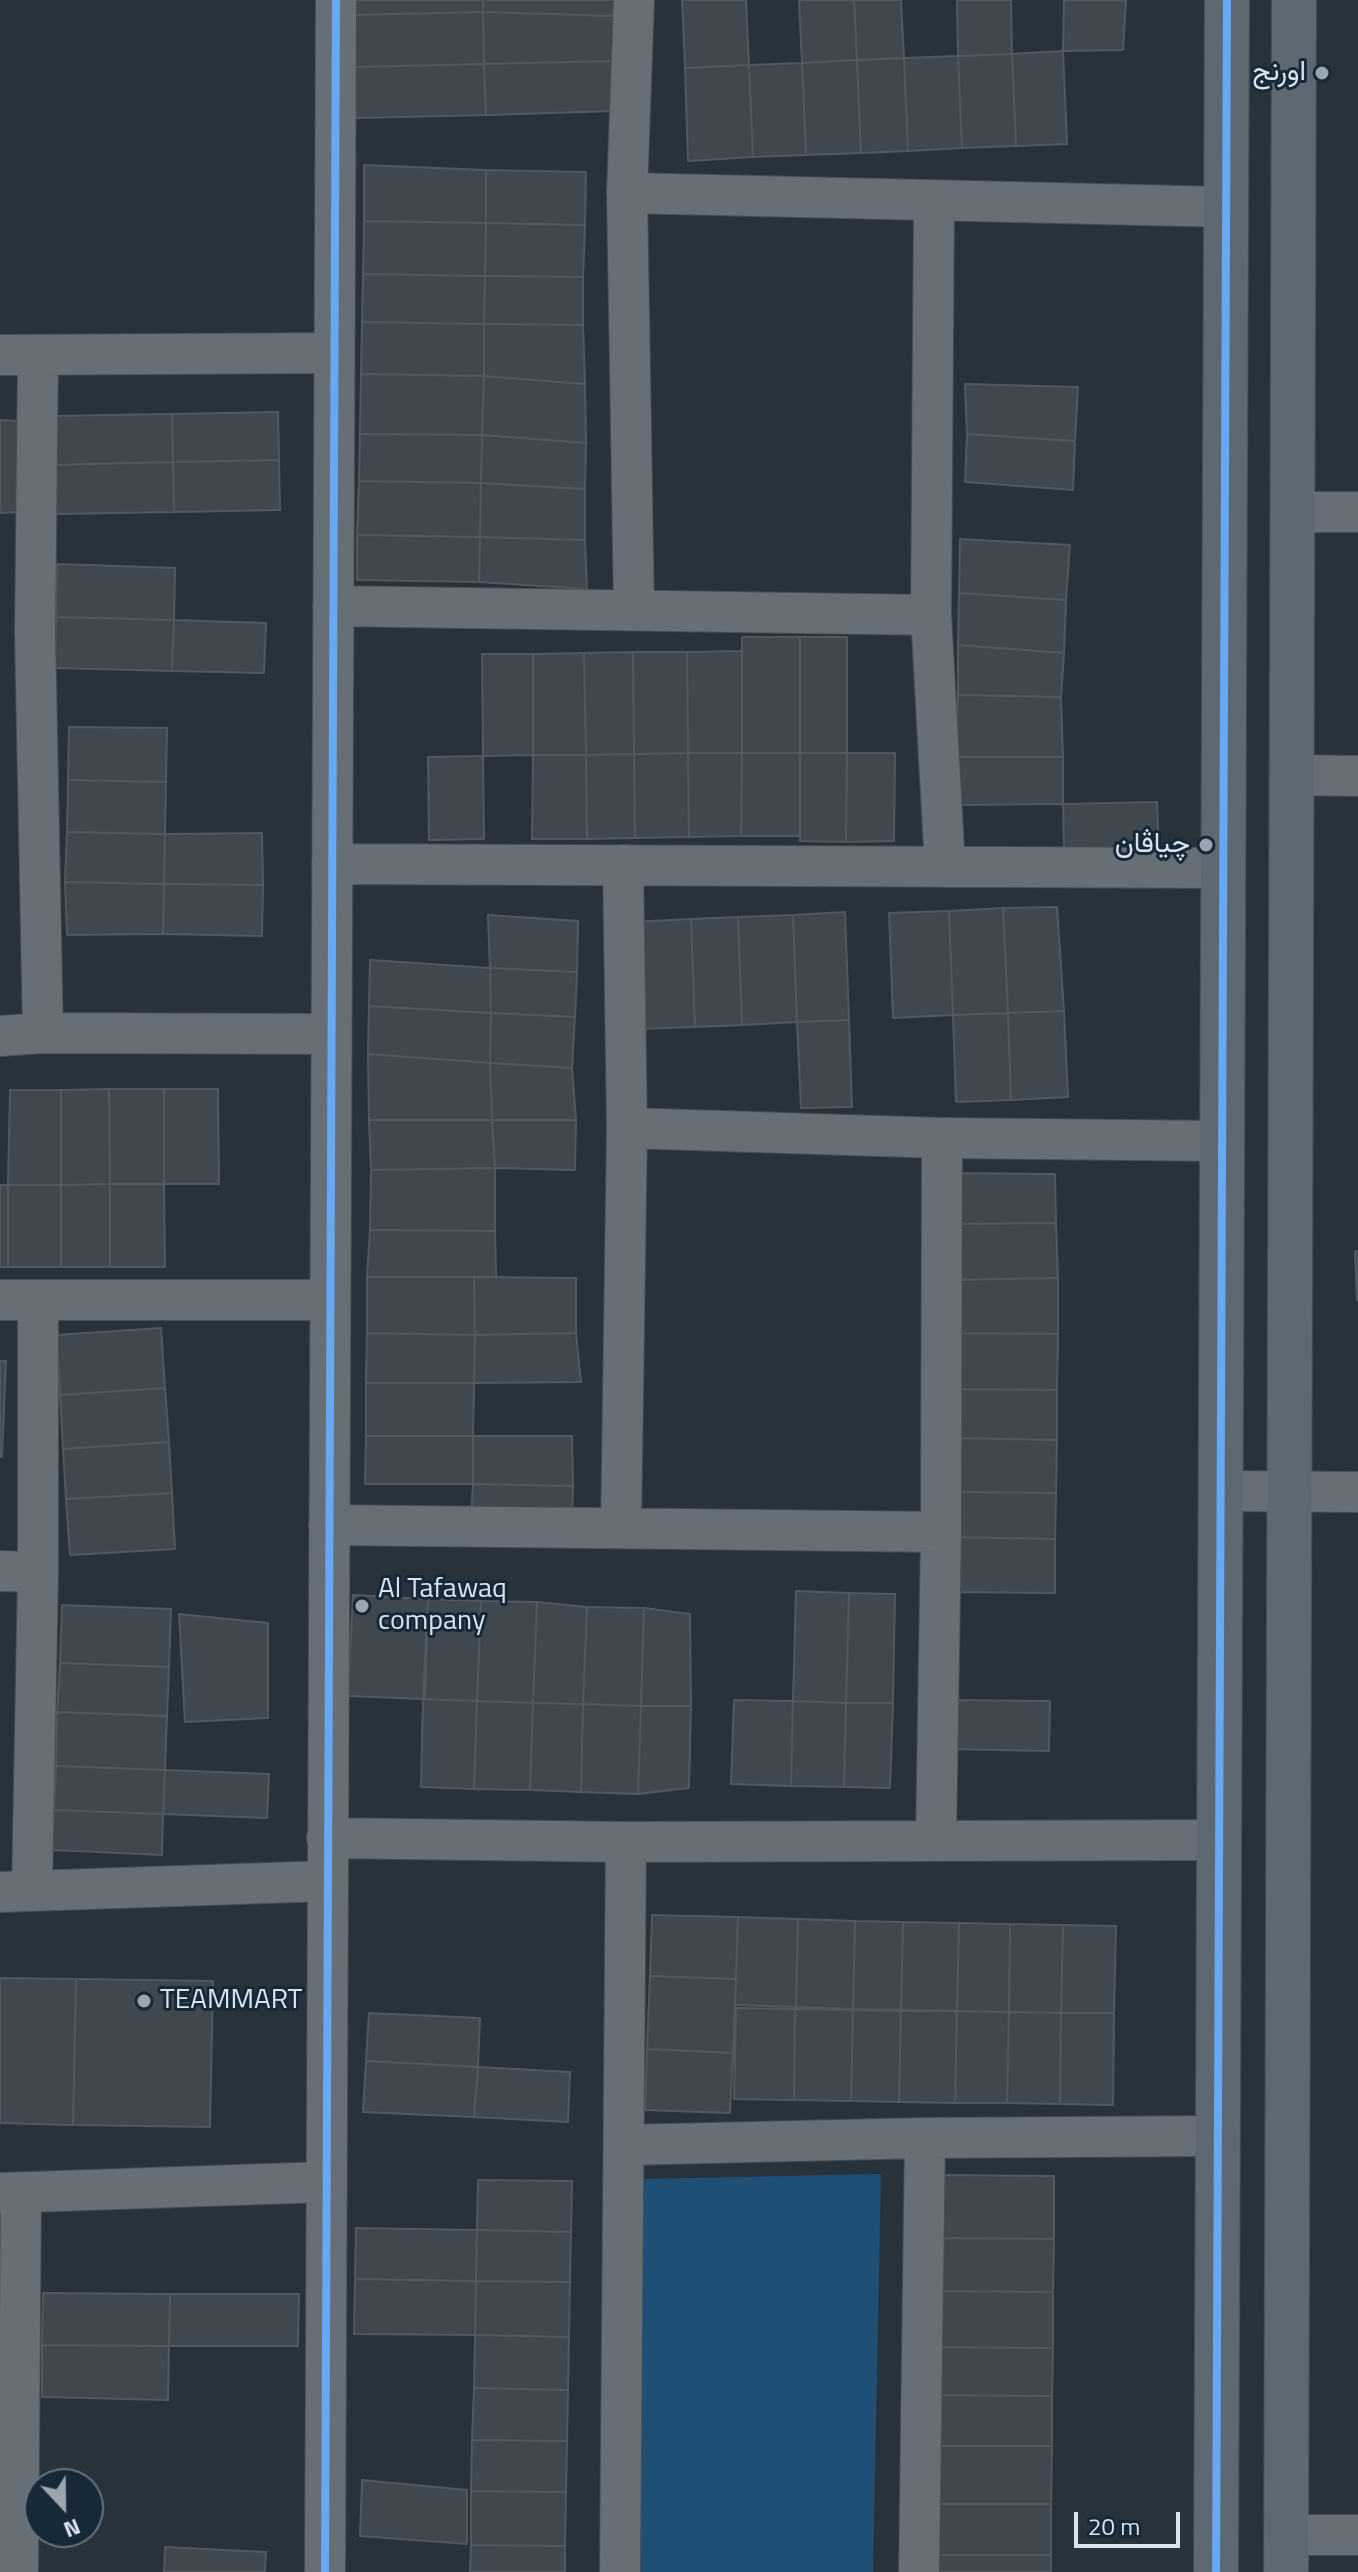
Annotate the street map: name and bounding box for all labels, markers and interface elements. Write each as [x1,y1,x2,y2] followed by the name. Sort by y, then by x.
[1252,56,1306,90] place label: اورنج
[1313,64,1331,82] marker: اورنج
[1115,828,1190,862] place label: چياڤان
[1197,836,1215,854] marker: چياڤان
[378,1573,507,1639] place label: Al Tafawaq company
[353,1597,371,1615] marker: Al Tafawaq company
[160,1984,302,2018] place label: TEAMMART
[135,1992,153,2010] marker: TEAMMART
[24,2468,104,2548] north arrow
[1078,2496,1184,2546] scale bar
[1088,2508,1140,2544] text: 20 m
[59,2510,86,2547] text: N

